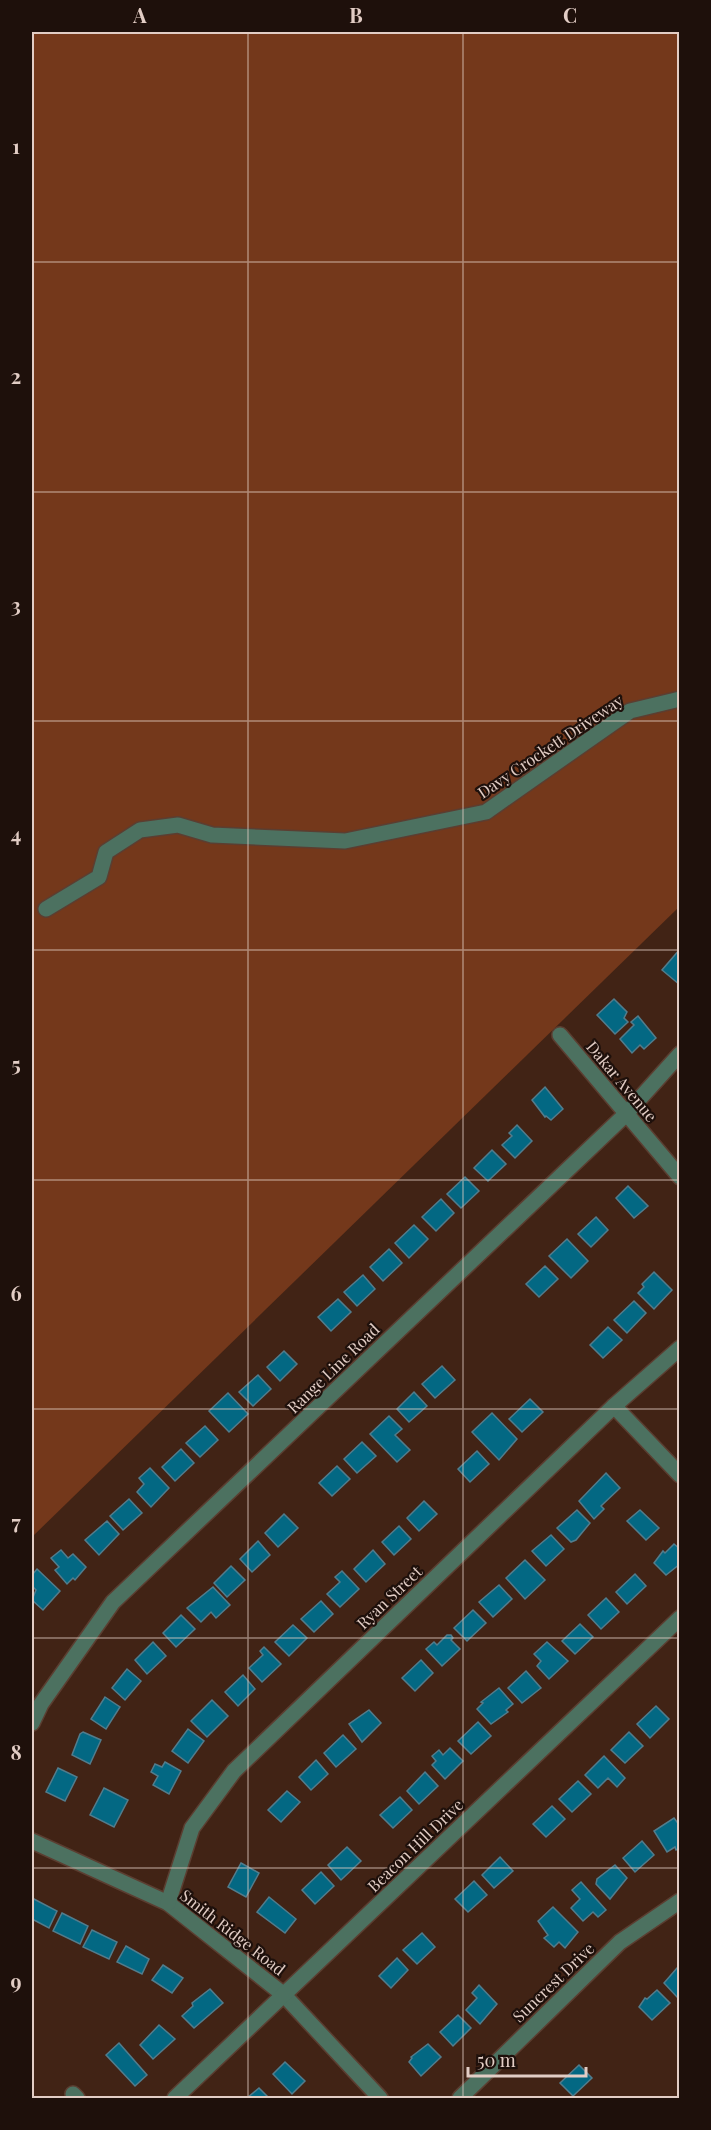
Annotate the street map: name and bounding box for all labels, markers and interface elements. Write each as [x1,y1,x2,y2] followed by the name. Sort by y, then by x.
[132,1,147,28] text: A
[349,1,363,28] text: B
[563,1,577,28] text: C
[12,132,20,159] text: 1
[11,362,21,389] text: 2
[11,591,21,618] text: 3
[473,689,627,803] street label: Davy Crockett Driveway
[11,820,21,847] text: 4
[582,1036,662,1126] street label: Dakar Avenue
[11,1050,21,1077] text: 5
[10,1279,22,1306] text: 6
[282,1319,384,1417] street label: Range Line Road
[11,1508,21,1535] text: 7
[352,1561,426,1633] street label: Ryan Street
[10,1738,22,1765] text: 8
[363,1794,467,1896] street label: Beacon Hill Drive
[176,1884,290,1980] street label: Smith Ridge Road
[508,1938,598,2026] street label: Suncrest Drive
[10,1967,22,1994] text: 9
[468,2040,586,2078] scale bar
[477,2048,516,2072] text: 50 m

